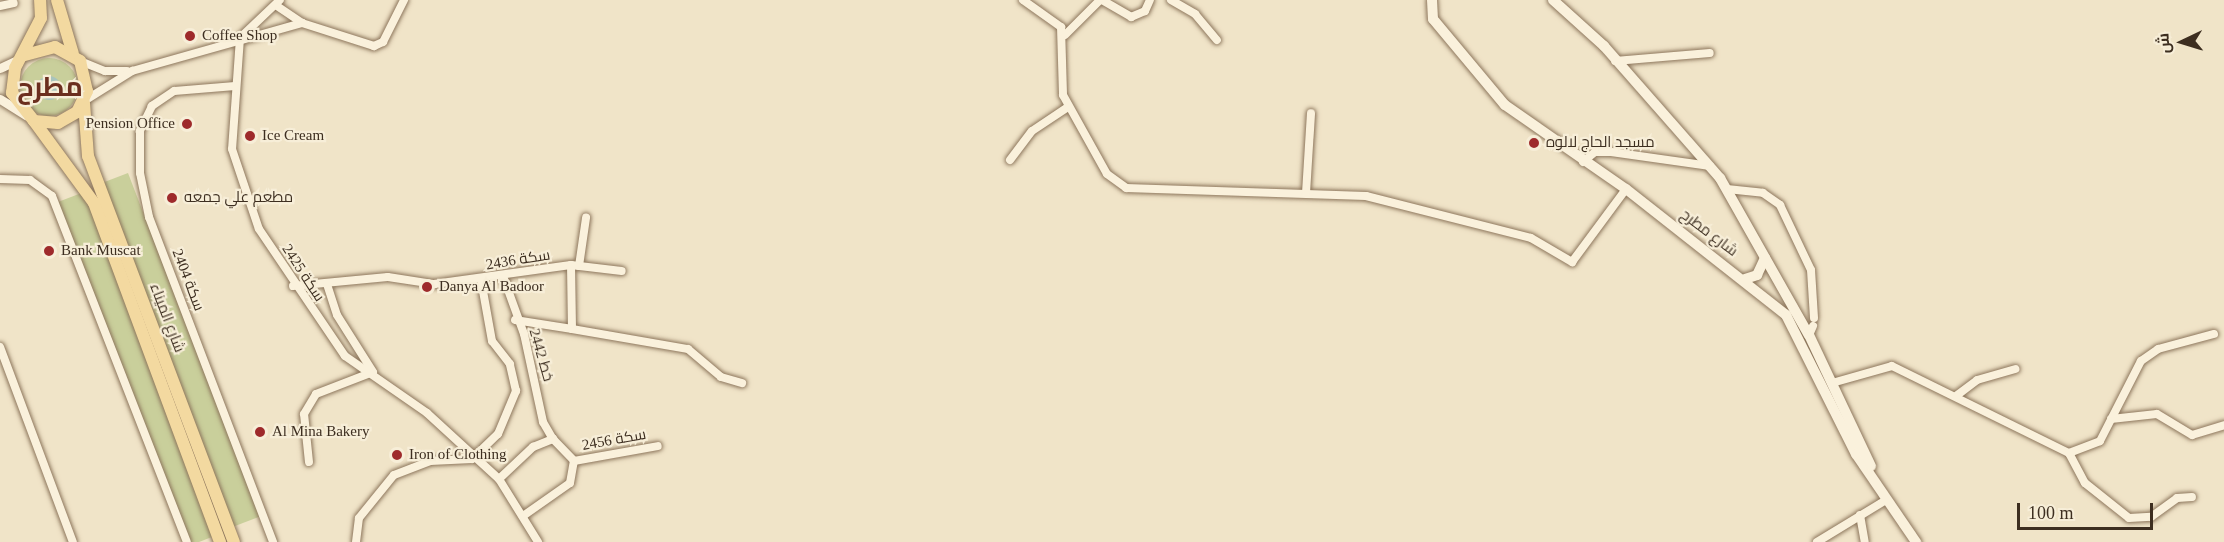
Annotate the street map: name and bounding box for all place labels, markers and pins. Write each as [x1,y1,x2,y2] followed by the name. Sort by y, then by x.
[202,27,277,45] place label: Coffee Shop
[183,29,197,43] marker: Coffee Shop
[86,115,175,133] place label: Pension Office
[180,117,194,131] marker: Pension Office
[262,127,324,145] place label: Ice Cream
[243,129,257,143] marker: Ice Cream
[1546,134,1655,152] place label: مسجد الحاج لالوه
[1527,136,1541,150] marker: مسجد الحاج لالوه
[184,189,293,207] place label: مطعم علي جمعه
[165,191,179,205] marker: مطعم علي جمعه
[61,242,141,260] place label: Bank Muscat
[42,244,56,258] marker: Bank Muscat
[439,278,545,296] place label: Danya Al Badoor
[420,280,434,294] marker: Danya Al Badoor
[272,423,369,441] place label: Al Mina Bakery
[253,425,267,439] marker: Al Mina Bakery
[409,446,506,464] place label: Iron of Clothing
[390,448,404,462] marker: Iron of Clothing

